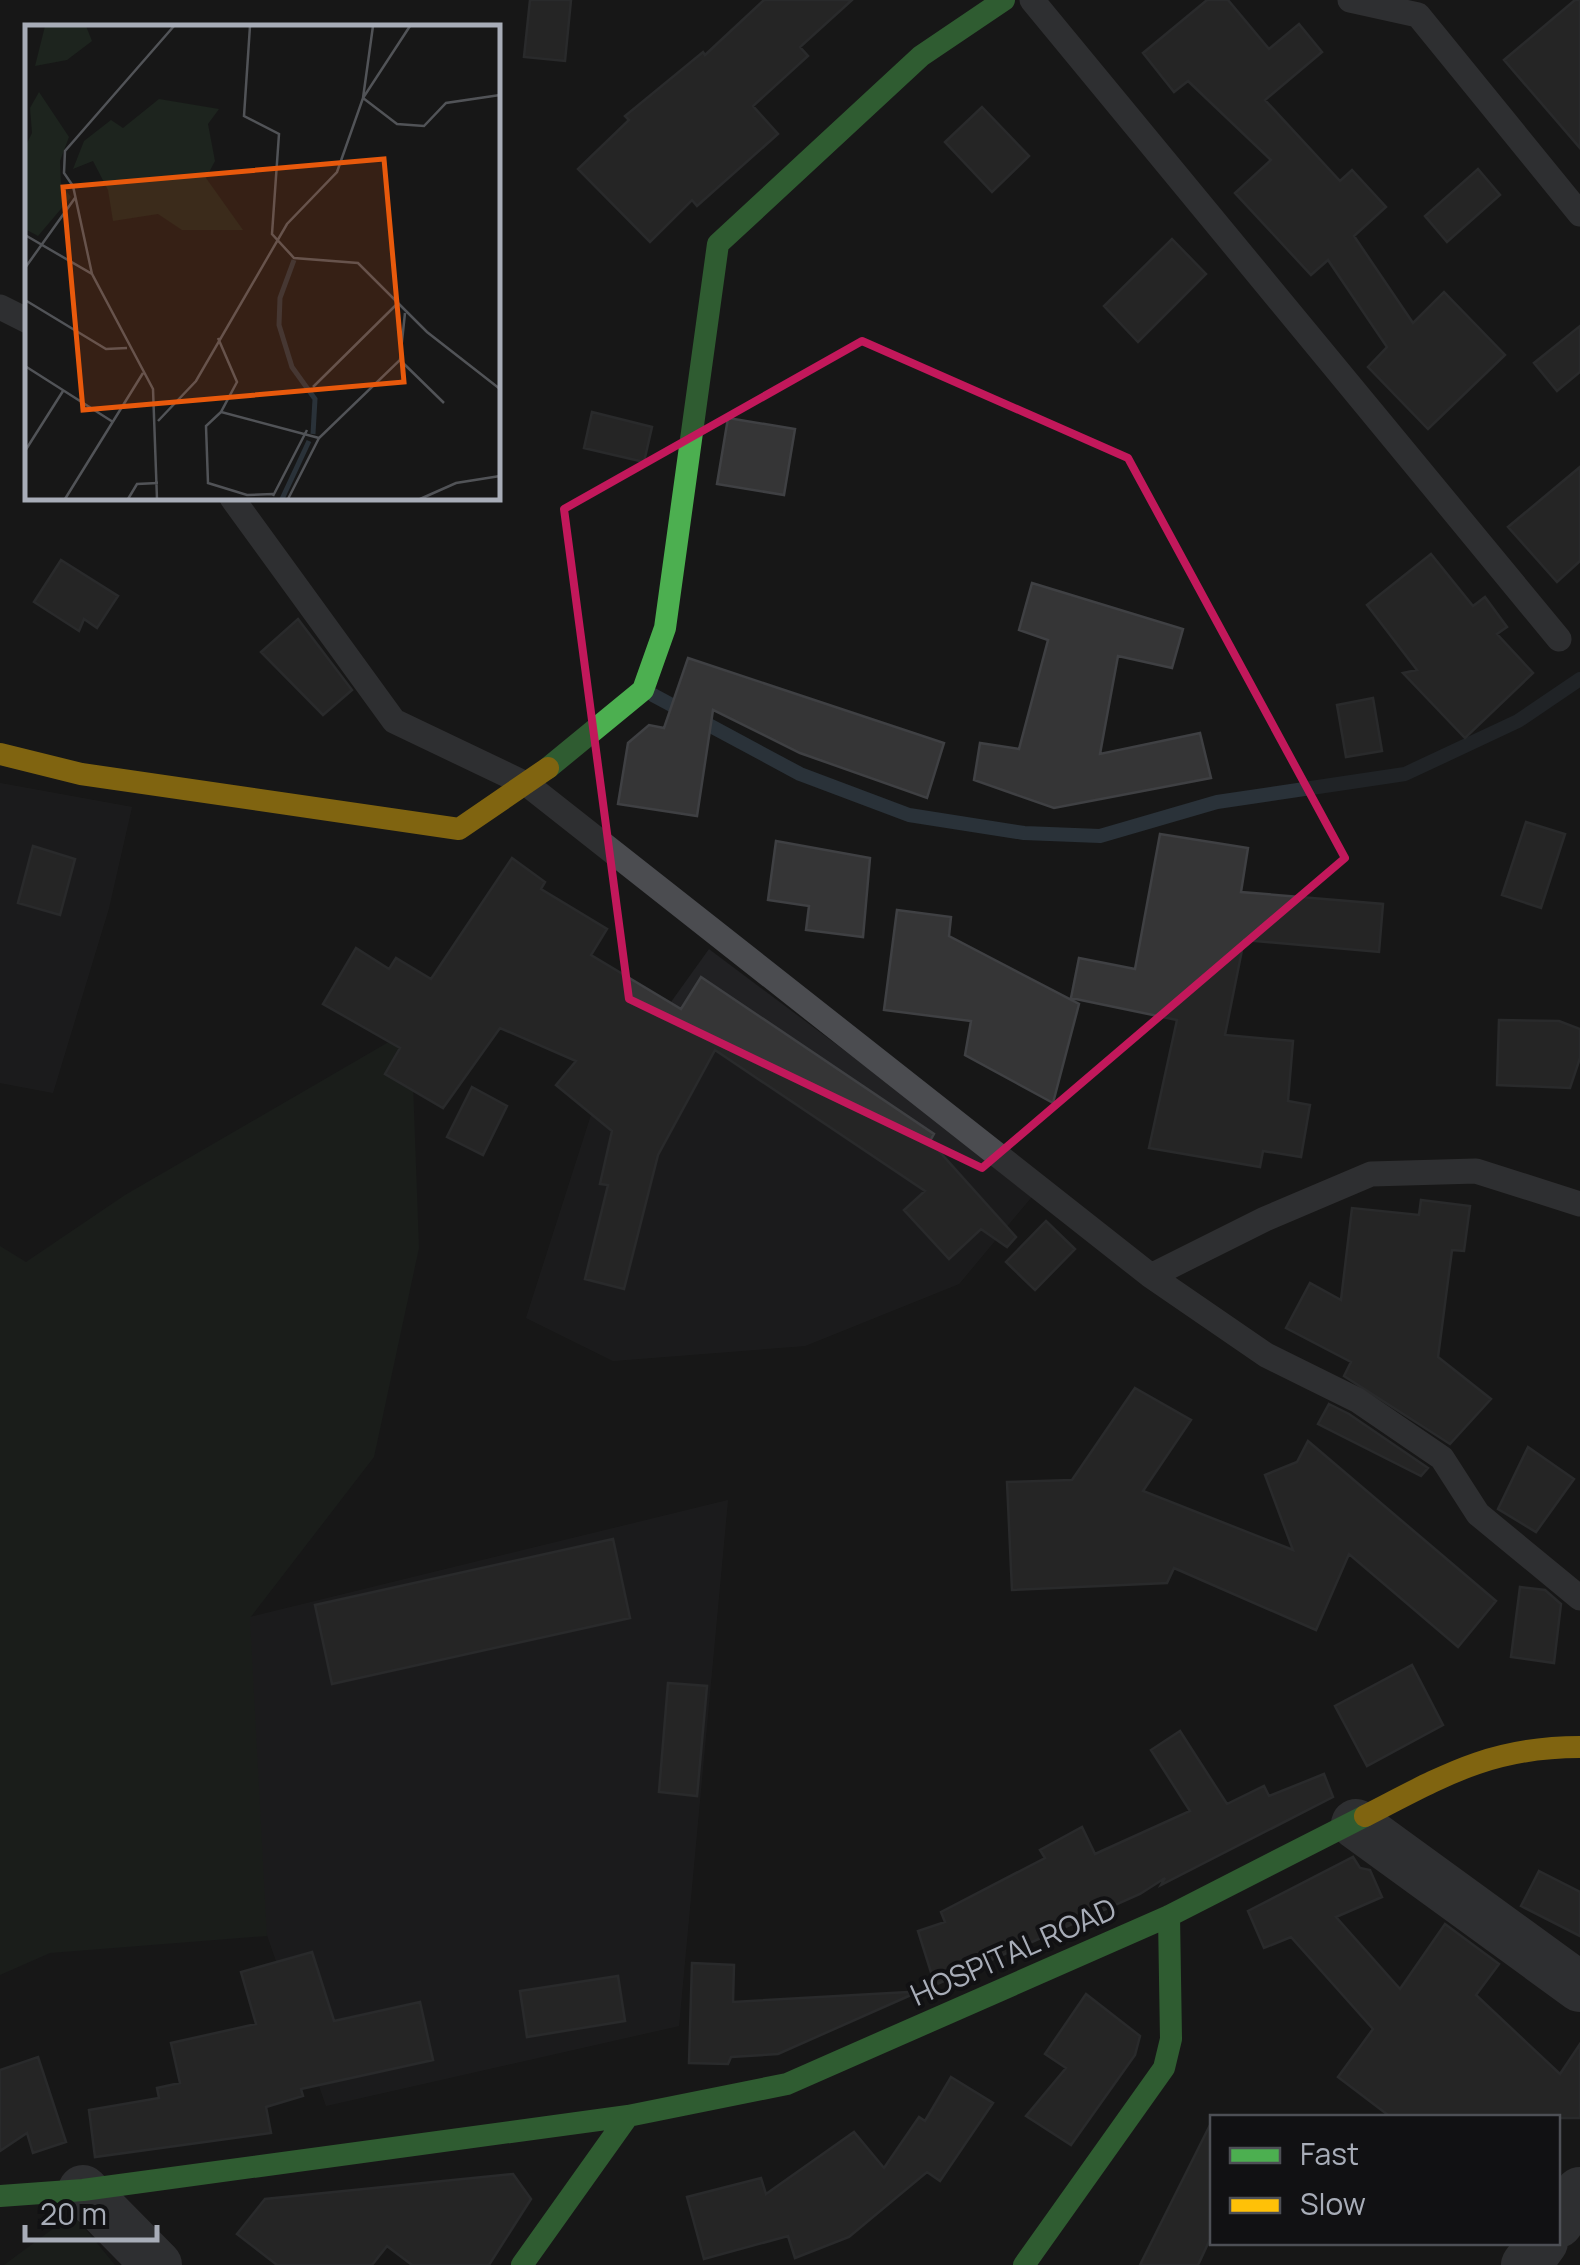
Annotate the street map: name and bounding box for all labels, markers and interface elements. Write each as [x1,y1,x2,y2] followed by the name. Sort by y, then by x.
[25,25,500,500] inset map
[904,1887,1122,2015] street label: HOSPITAL ROAD
[1210,2115,1560,2245] legend
[1300,2133,1359,2174] text: Fast
[25,2180,158,2242] scale bar
[1300,2183,1366,2224] text: Slow
[40,2193,107,2234] text: 20 m

